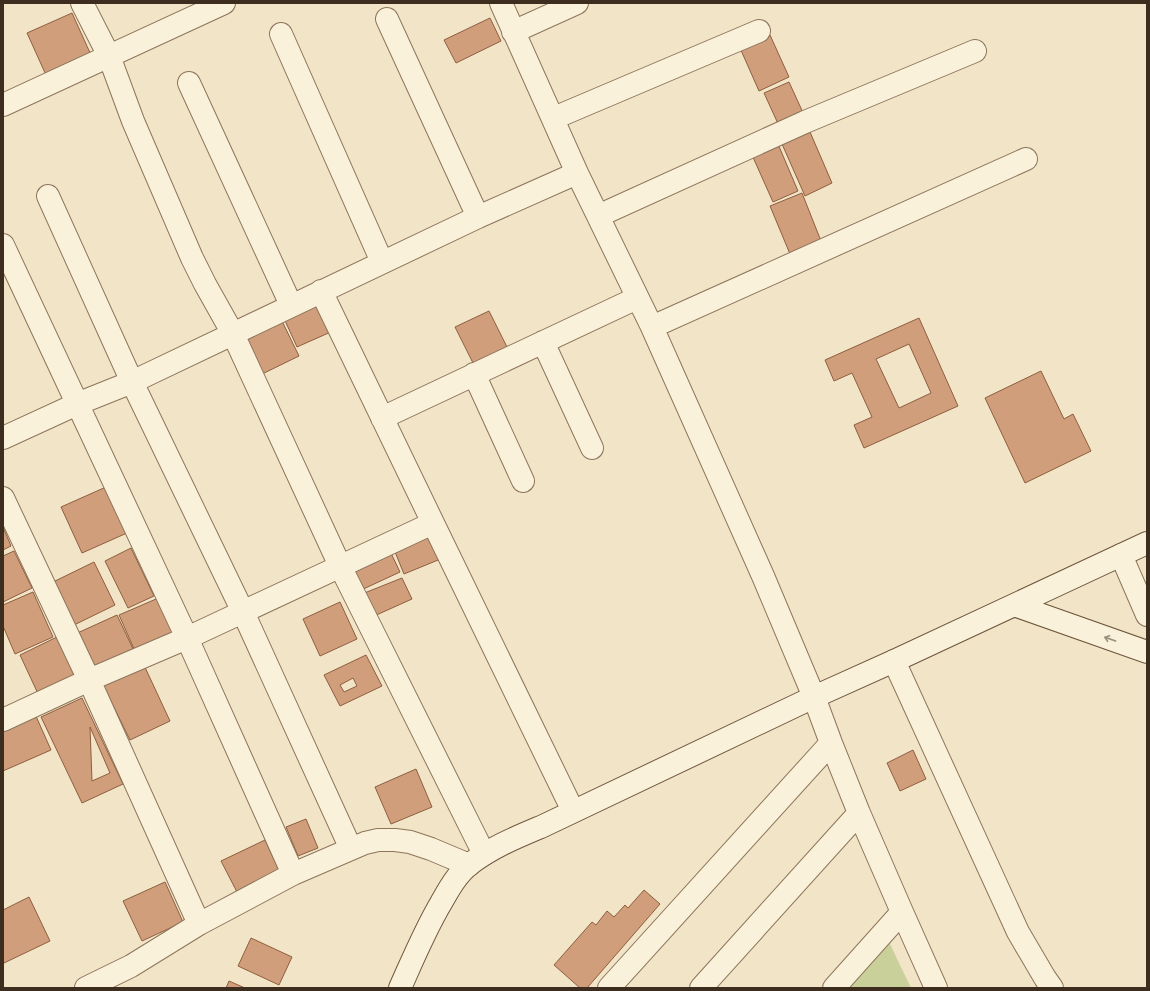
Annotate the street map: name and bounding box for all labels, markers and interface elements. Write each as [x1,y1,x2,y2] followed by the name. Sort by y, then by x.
[1104,635,1117,642] one-way arrow

